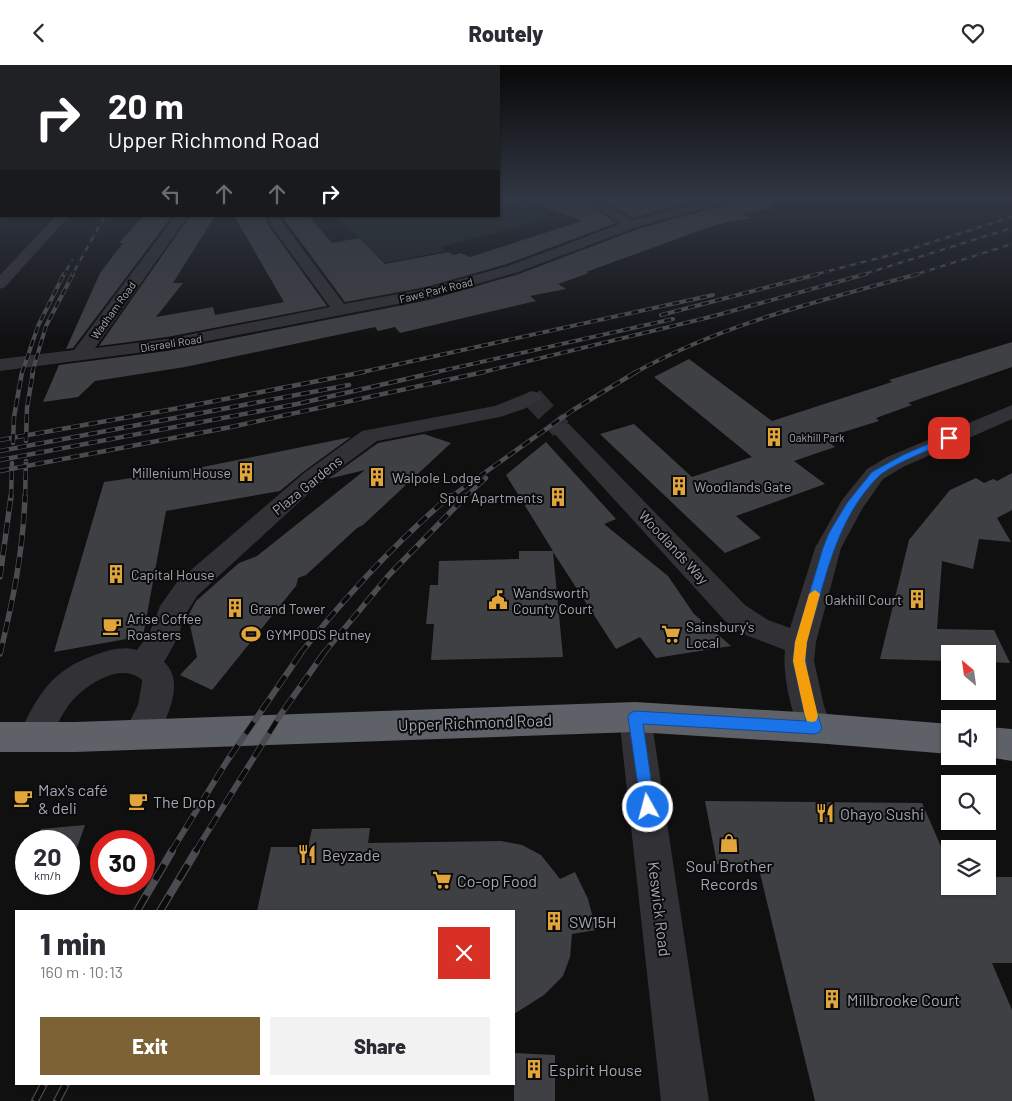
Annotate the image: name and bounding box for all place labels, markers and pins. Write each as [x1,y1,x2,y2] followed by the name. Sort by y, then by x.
[928,417,970,459] pin
[763,426,785,448] building icon: Oakhill Park
[789,431,845,444] place label: Oakhill Park
[235,461,257,483] building icon: Millenium House
[132,464,231,481] place label: Millenium House
[366,466,388,488] building icon: Walpole Lodge
[392,469,481,486] place label: Walpole Lodge
[668,475,690,497] building icon: Woodlands Gate
[694,478,791,495] place label: Woodlands Gate
[547,486,569,508] building icon: Spur Apartments
[440,489,543,506] place label: Spur Apartments
[105,563,127,585] building icon: Capital House
[131,566,215,583] place label: Capital House
[513,584,593,617] place label: Wandsworth County Court
[906,588,928,610] building icon: Oakhill Court
[487,589,509,611] public building icon: Wandsworth County Court
[825,591,902,608] place label: Oakhill Court
[224,597,246,619] building icon: Grand Tower
[250,600,325,617] place label: Grand Tower
[127,610,201,643] place label: Arise Coffee Roasters
[101,615,123,637] cafe icon: Arise Coffee Roasters
[686,618,755,651] place label: Sainsbury's Local
[240,623,262,645] sports icon: GYMPODS Putney
[660,623,682,645] supermarket icon: Sainsbury's Local
[266,626,372,643] place label: GYMPODS Putney
[38,780,108,817] place label: Max's café & deli
[12,787,34,809] cafe icon: Max's café & deli
[127,790,149,812] cafe icon: The Drop
[153,792,216,811] place label: The Drop
[814,802,836,824] restaurant icon: Ohayo Sushi
[840,804,924,823] place label: Ohayo Sushi
[718,832,740,854] shop icon: Soul Brother Records
[296,843,318,865] restaurant icon: Beyzade
[322,845,380,864] place label: Beyzade
[686,856,772,893] place label: Soul Brother Records
[431,869,453,891] supermarket icon: Co-op Food
[457,871,537,890] place label: Co-op Food
[543,910,565,932] building icon: SW15H
[569,912,617,931] place label: SW15H
[821,988,843,1010] building icon: Millbrooke Court
[847,990,960,1009] place label: Millbrooke Court
[523,1058,545,1080] building icon: Espirit House
[549,1060,642,1079] place label: Espirit House

